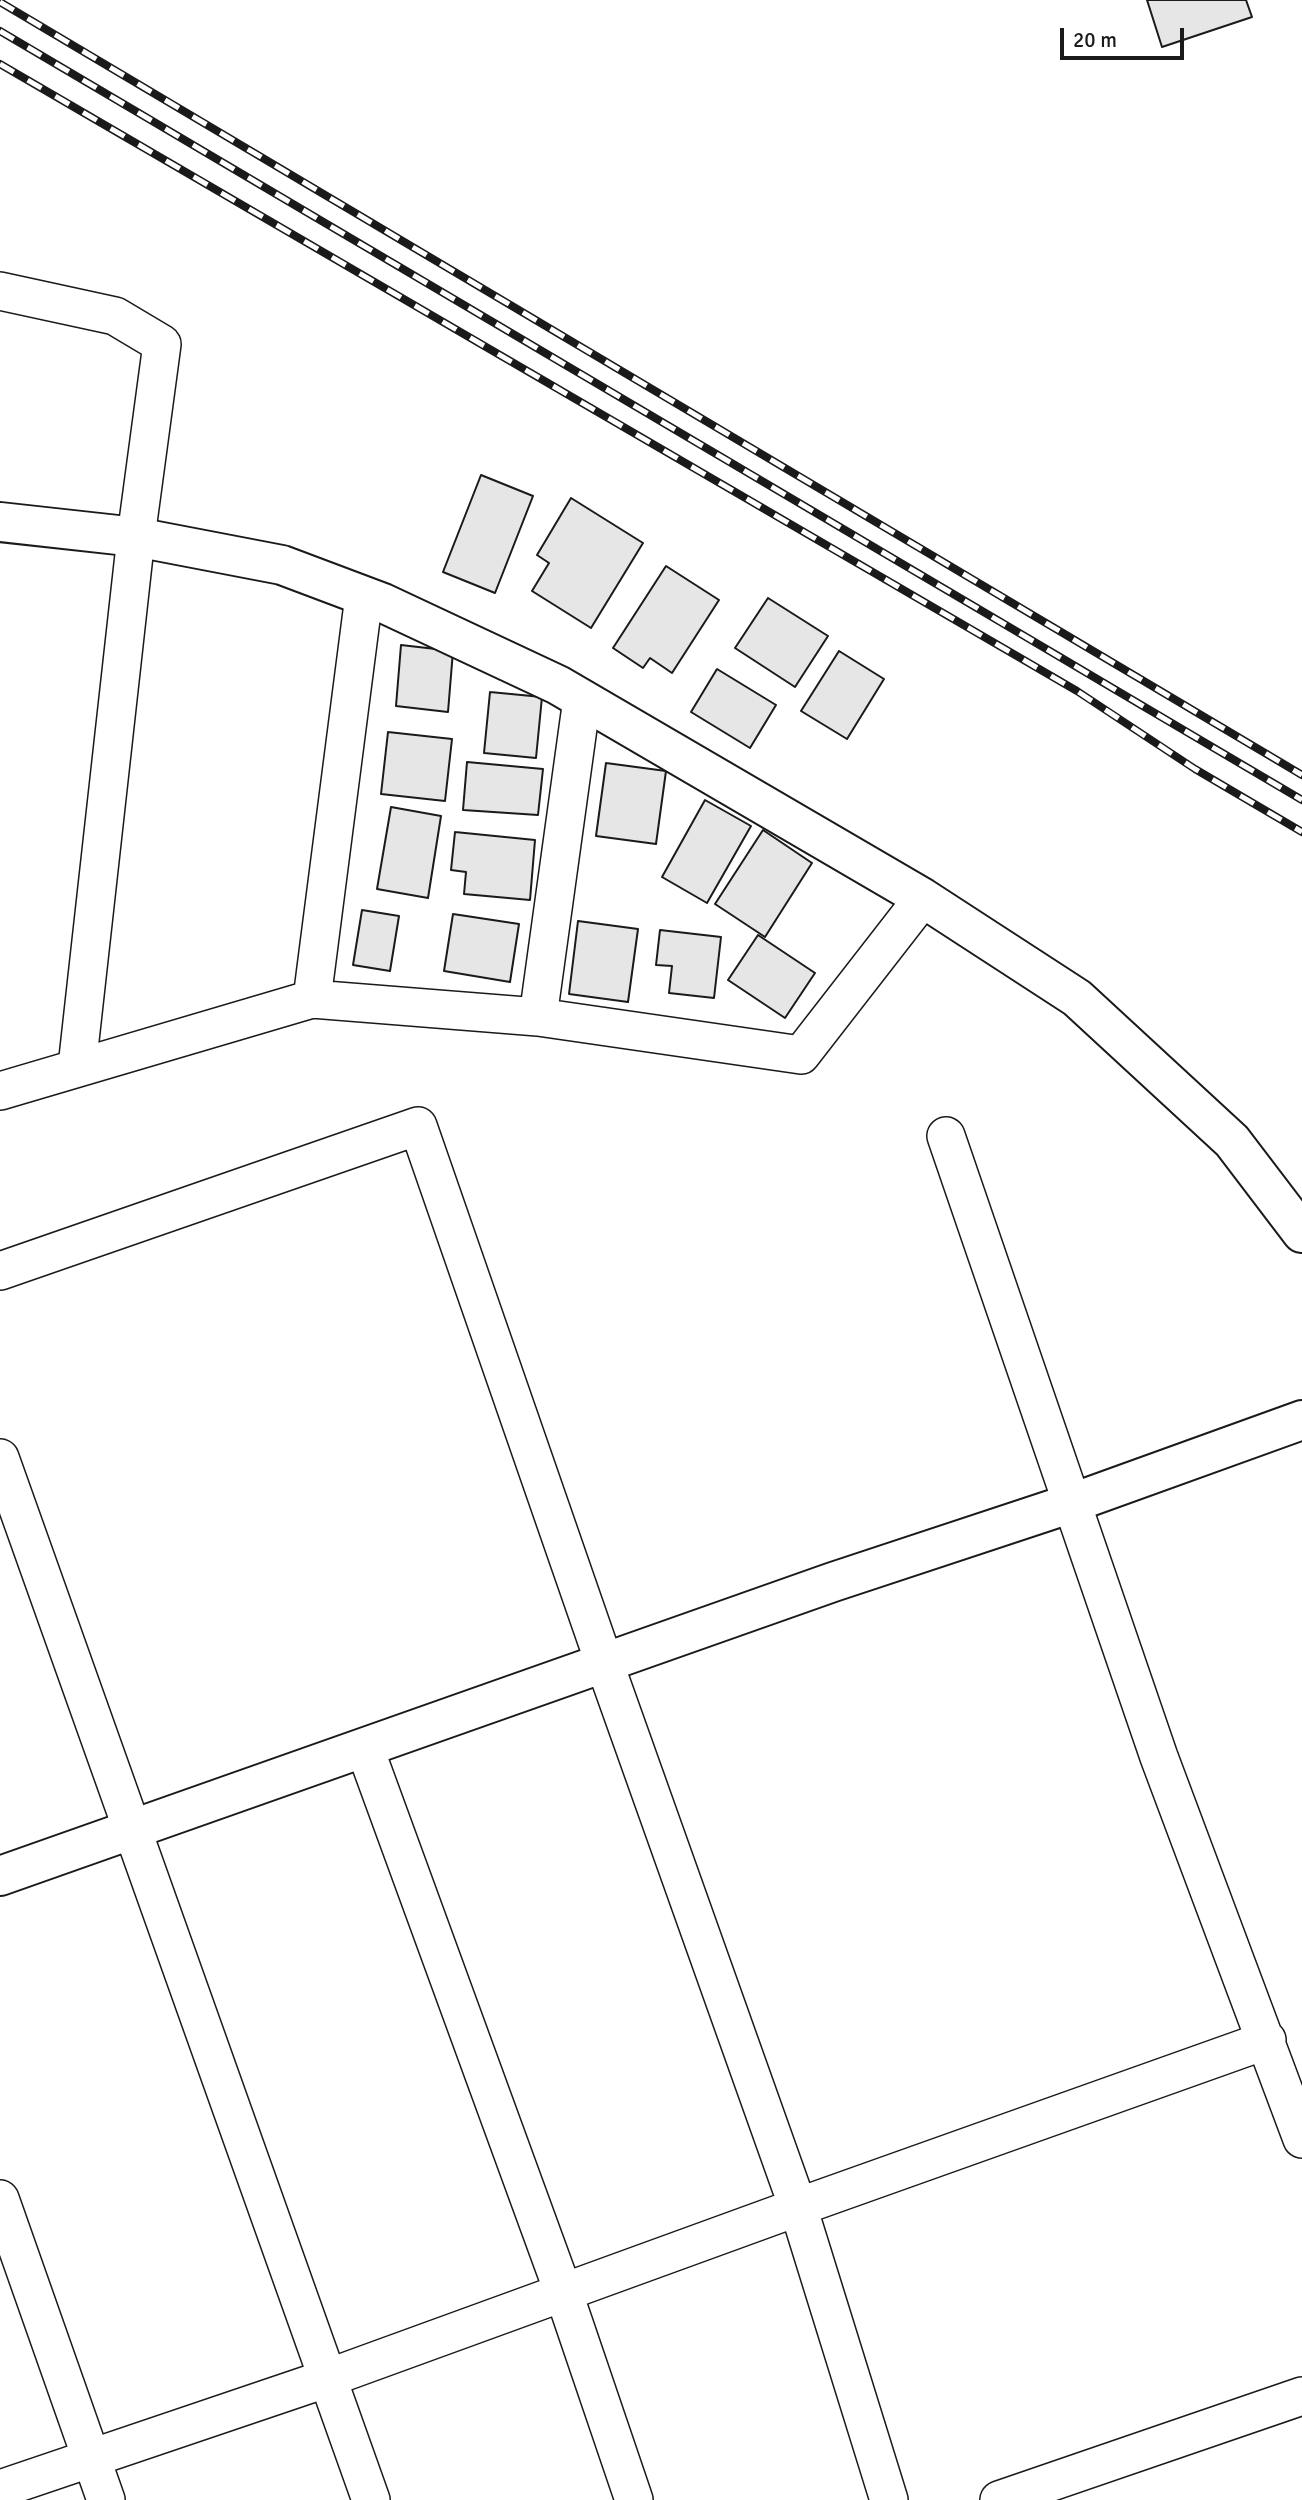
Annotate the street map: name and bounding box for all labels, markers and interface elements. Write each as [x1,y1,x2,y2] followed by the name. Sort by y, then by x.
[1064,14,1188,58] scale bar
[1073,27,1117,53] text: 20 m

